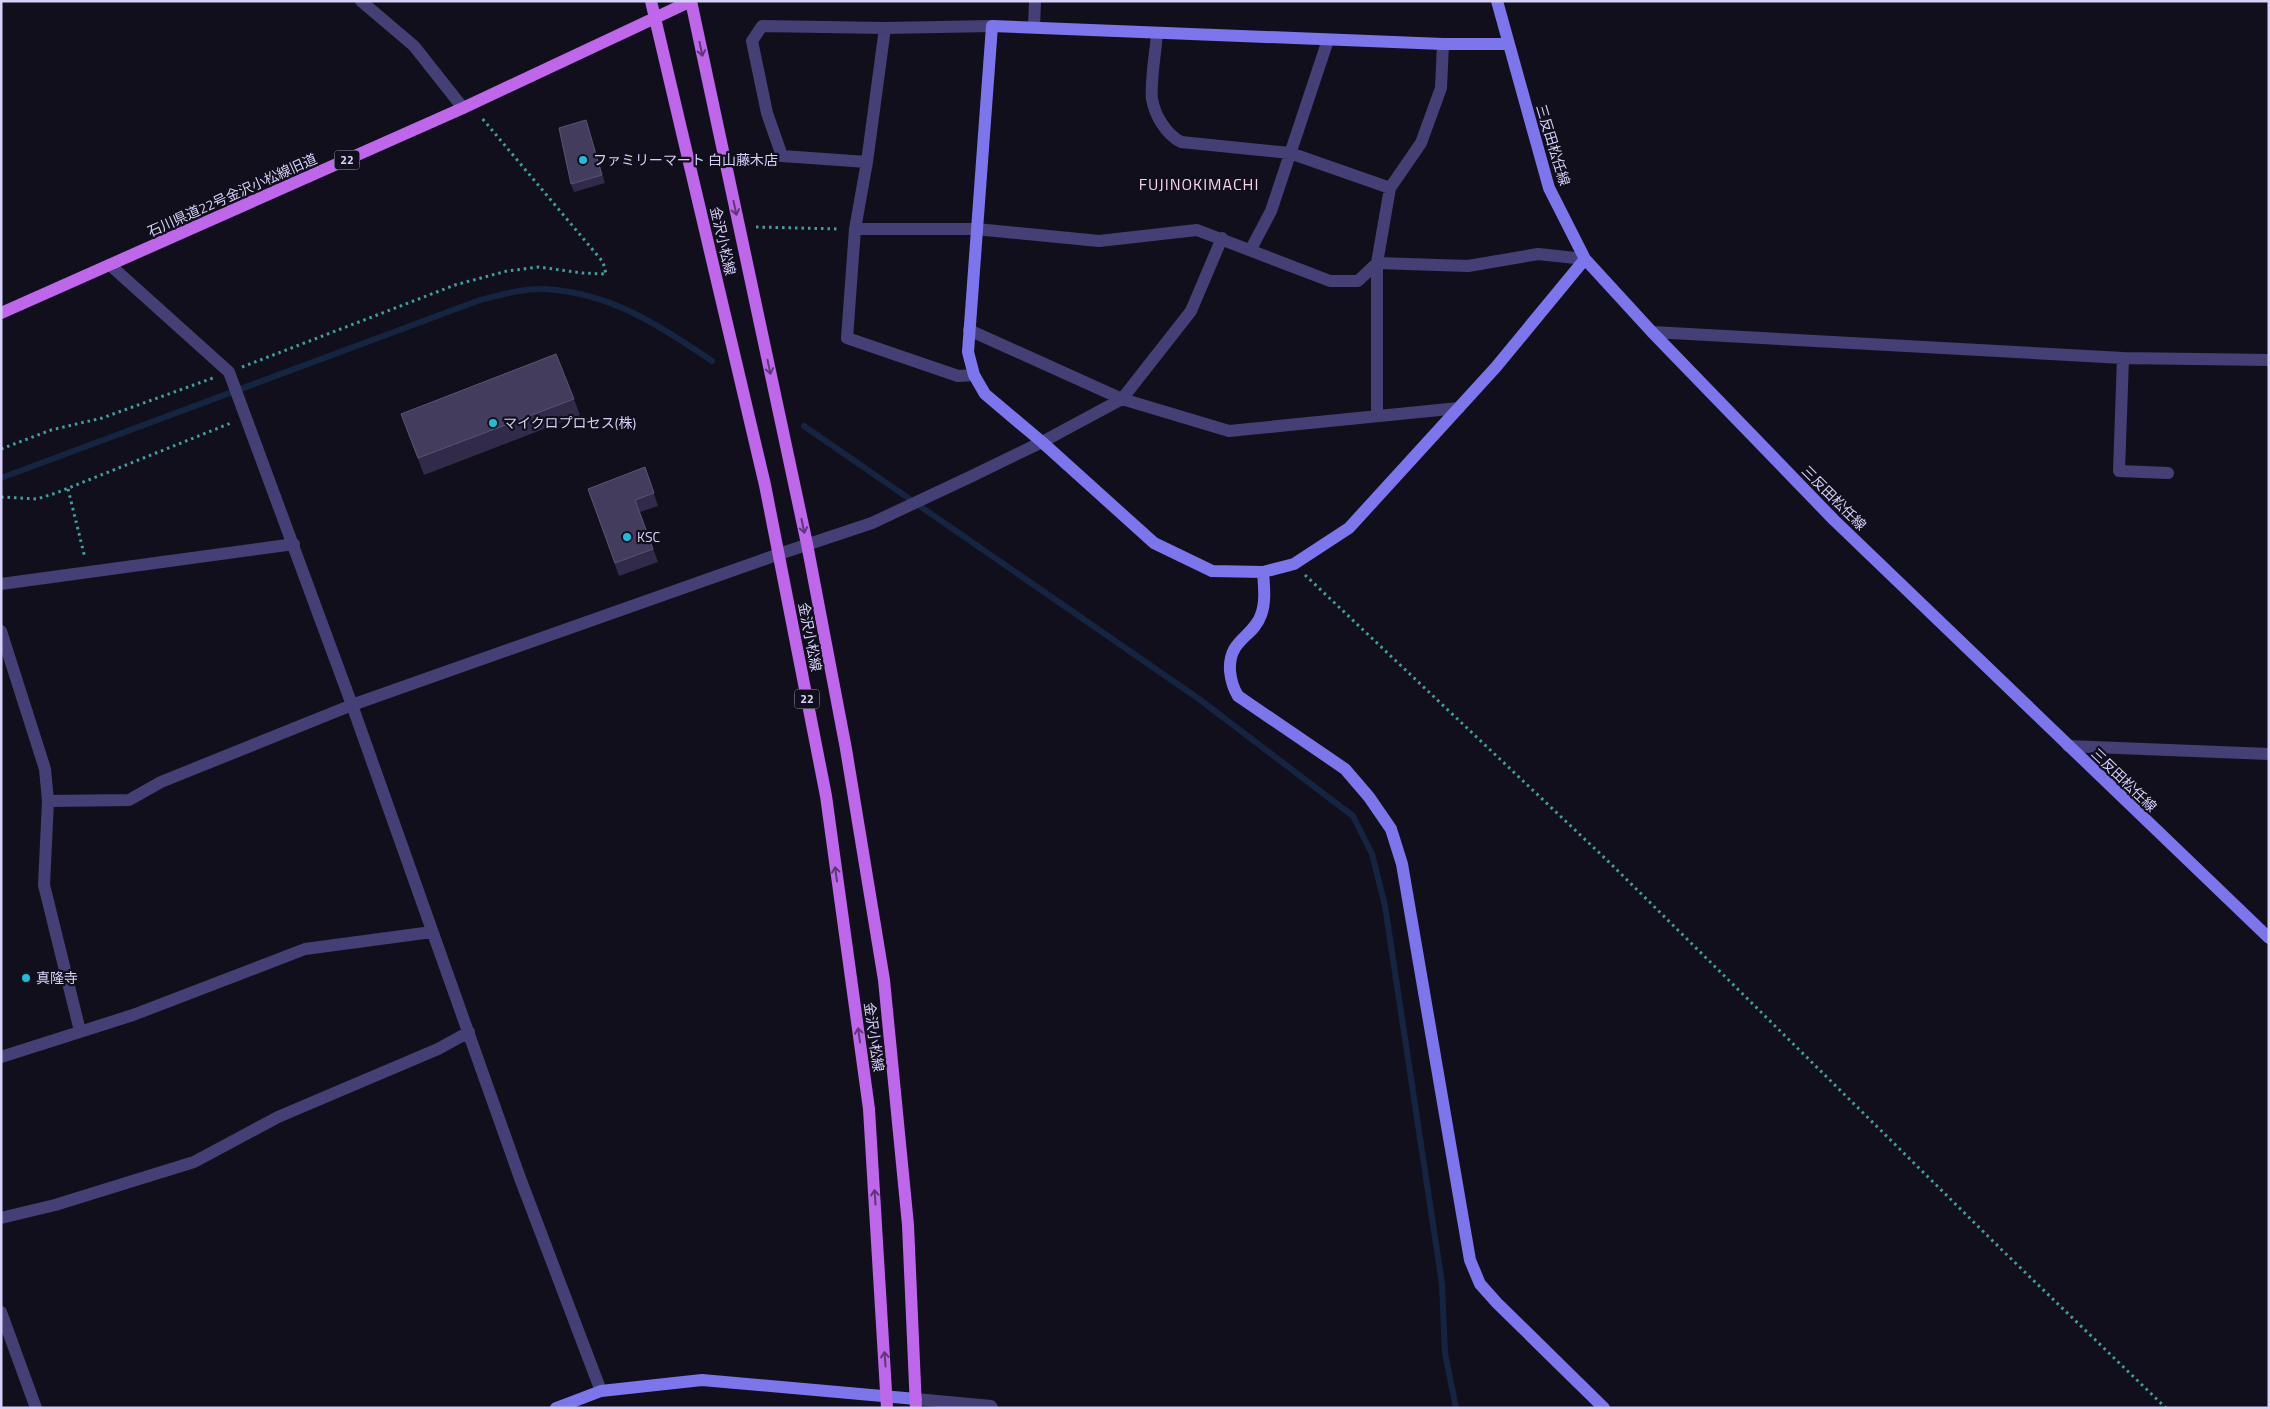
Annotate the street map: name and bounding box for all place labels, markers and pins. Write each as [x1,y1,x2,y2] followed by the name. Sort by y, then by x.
[593,149,778,170] place label: ファミリーマート 白山藤木店
[577,154,589,166] marker: ファミリーマート 白山藤木店
[503,412,636,433] place label: マイクロプロセス(株)
[487,417,499,429] marker: マイクロプロセス(株)
[637,526,661,547] place label: KSC
[621,531,633,543] marker: KSC
[36,967,78,988] place label: 真隆寺
[20,972,32,984] marker: 真隆寺

